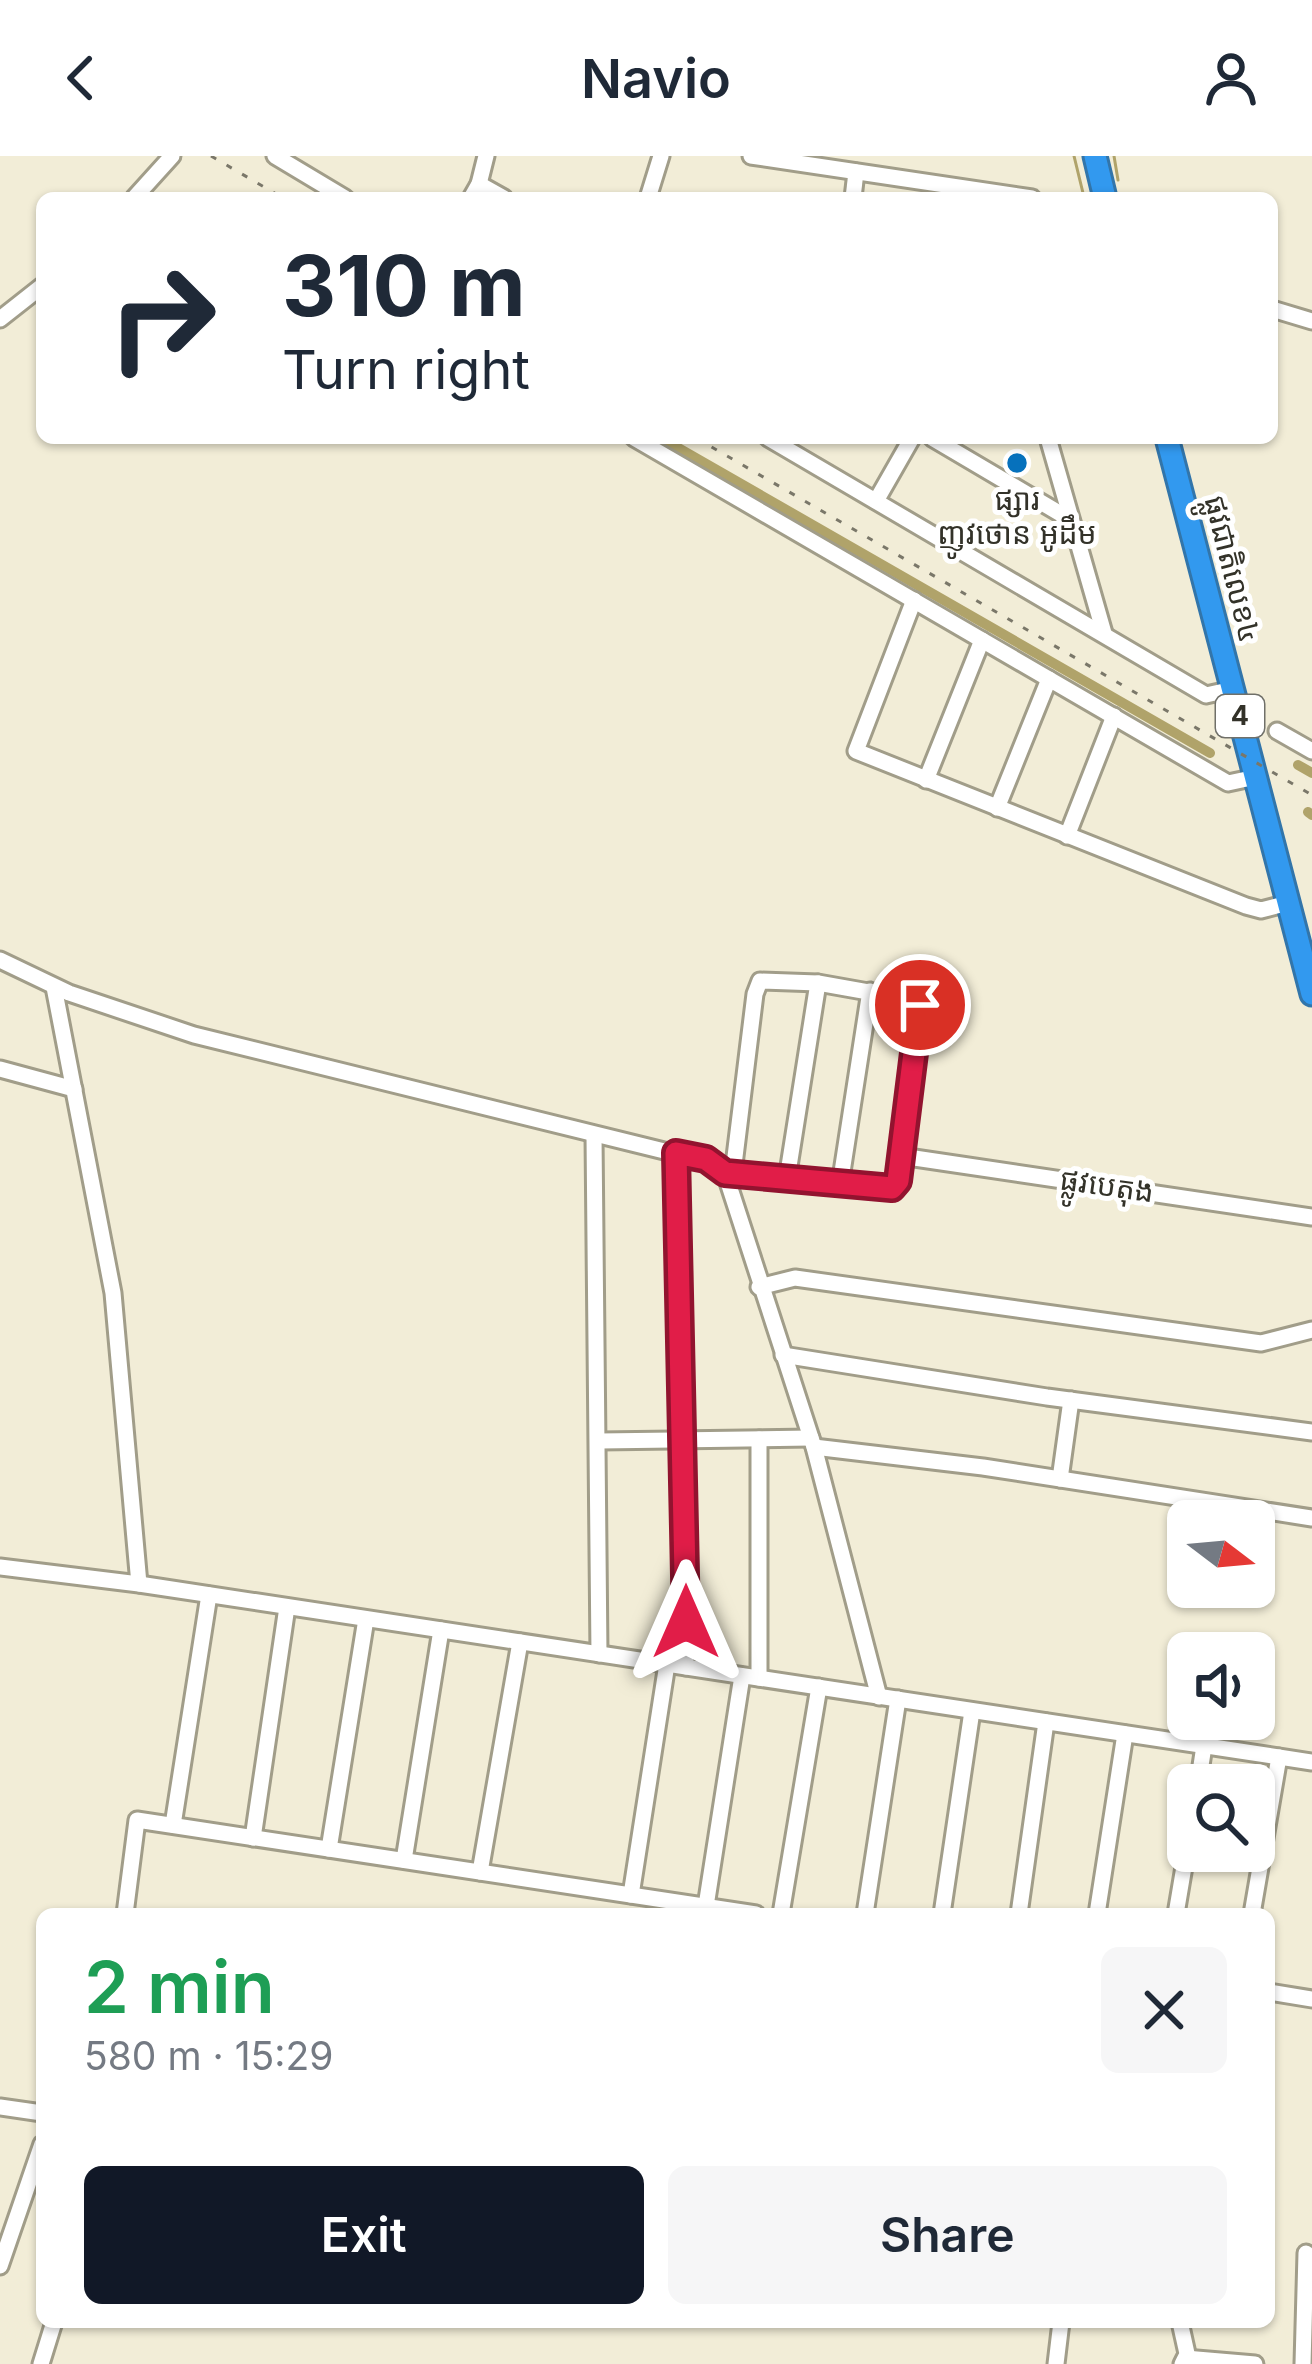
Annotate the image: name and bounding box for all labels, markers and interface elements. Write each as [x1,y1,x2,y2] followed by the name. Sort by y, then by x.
[48,45,114,111] icon: back
[1198,45,1264,111] icon: person
[581,46,731,111] text: Navio
[282,235,526,336] text: 310 m
[84,240,240,396] icon: right
[282,337,530,402] text: Turn right
[1004,450,1030,476] marker: ផ្សារ ញូវថោន អូដឹម
[937,481,1097,559] place label: ផ្សារ ញូវថោន អូដឹម
[1189,492,1269,648] street label: ផ្លូវជាតិលេខ៤
[1216,695,1264,737] road number: 4
[869,954,971,1056] pin
[887,972,953,1038] icon: arrive
[1057,1161,1156,1218] street label: ផ្លូវបេតុង
[1167,1500,1275,1608] north arrow
[1167,1500,1275,1872] map controls
[623,1559,749,1685] position arrow
[1167,1632,1275,1740] button: sound
[1167,1764,1275,1872] button: search
[84,1943,275,2030] text: 2 min
[1101,1947,1227,2073] button: close
[84,2032,334,2079] text: 580 m · 15:29
[84,2166,644,2304] button: Exit
[668,2166,1227,2304] button: Share

